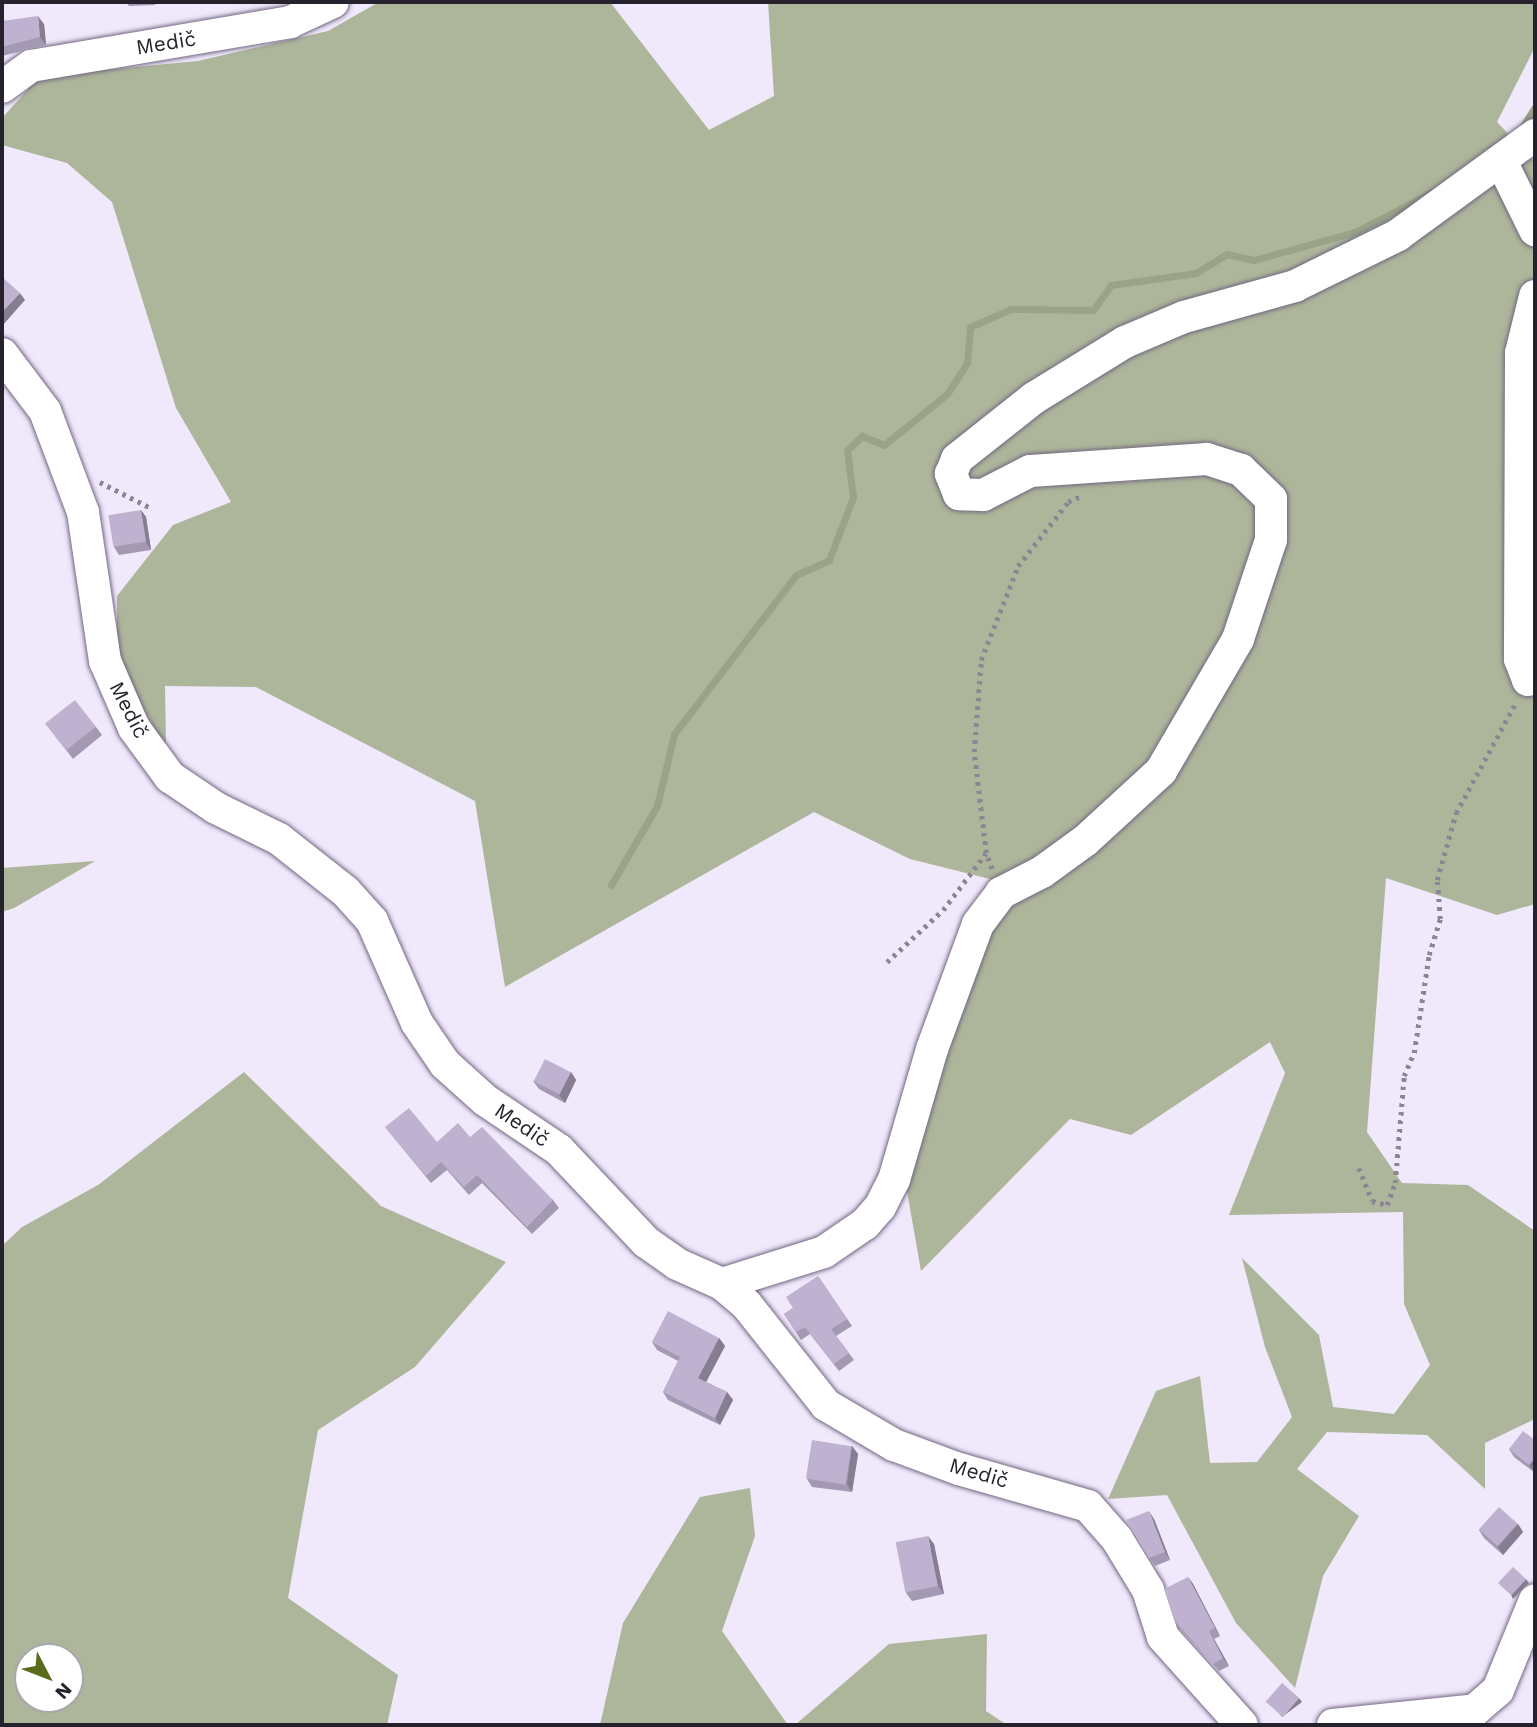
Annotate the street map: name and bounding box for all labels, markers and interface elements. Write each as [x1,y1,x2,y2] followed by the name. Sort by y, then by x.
[134,26,198,60] street label: Medič
[104,677,154,743] street label: Medič
[490,1098,554,1152] street label: Medič
[946,1453,1012,1493] street label: Medič
[14,1643,84,1713] north arrow
[50,1678,77,1704] text: N

